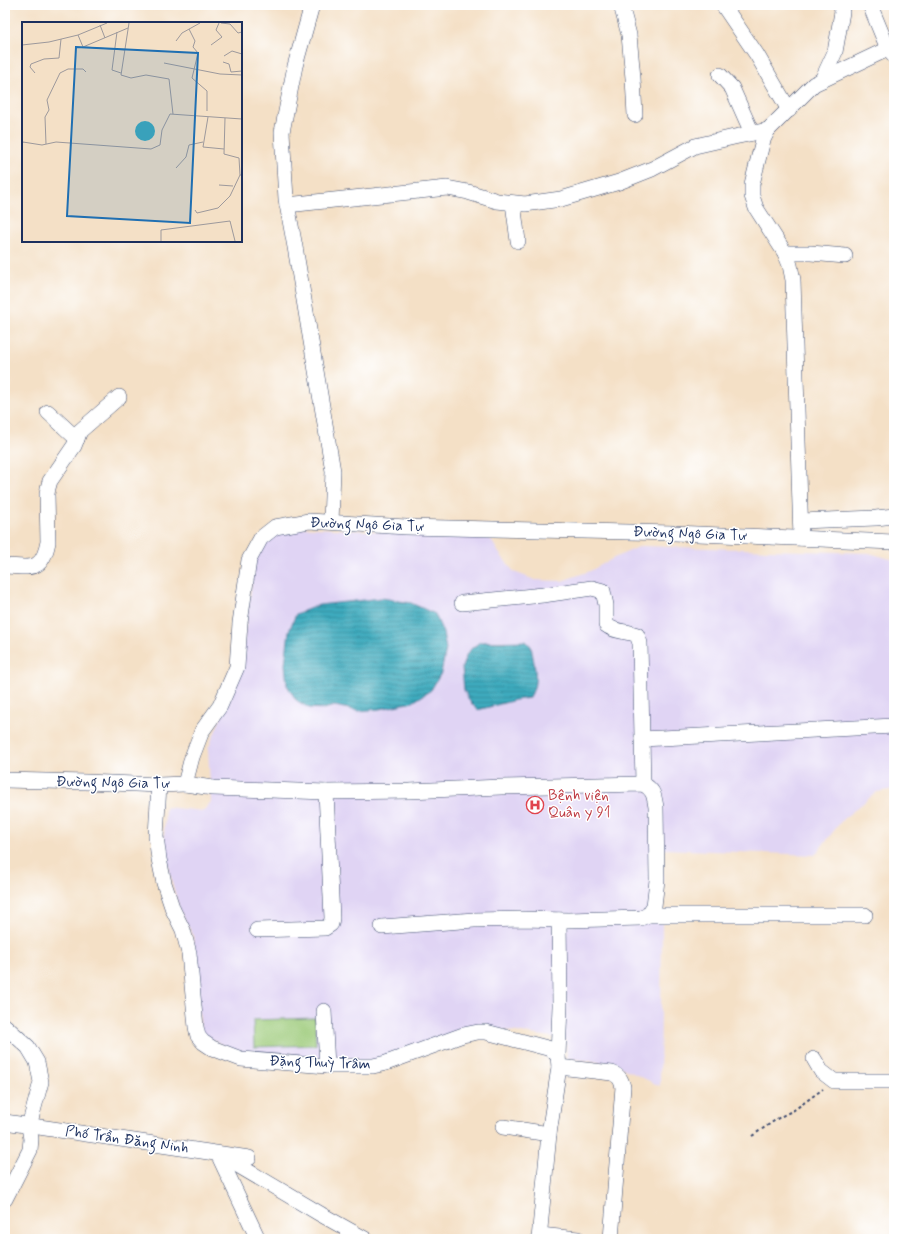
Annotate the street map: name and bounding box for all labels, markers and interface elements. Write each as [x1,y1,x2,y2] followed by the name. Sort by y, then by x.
[22,22,242,242] inset map
[310,513,425,538] street label: Đường Ngô Gia Tự
[633,522,748,547] street label: Đường Ngô Gia Tự
[56,772,171,795] street label: Đường Ngô Gia Tự
[548,786,610,823] place label: Bệnh viện Quân y 91
[525,795,545,815] hospital icon: Bệnh viện Quân y 91
[269,1051,371,1076] street label: Đặng Thuỳ Trâm
[64,1121,190,1160] street label: Phố Trần Đăng Ninh

